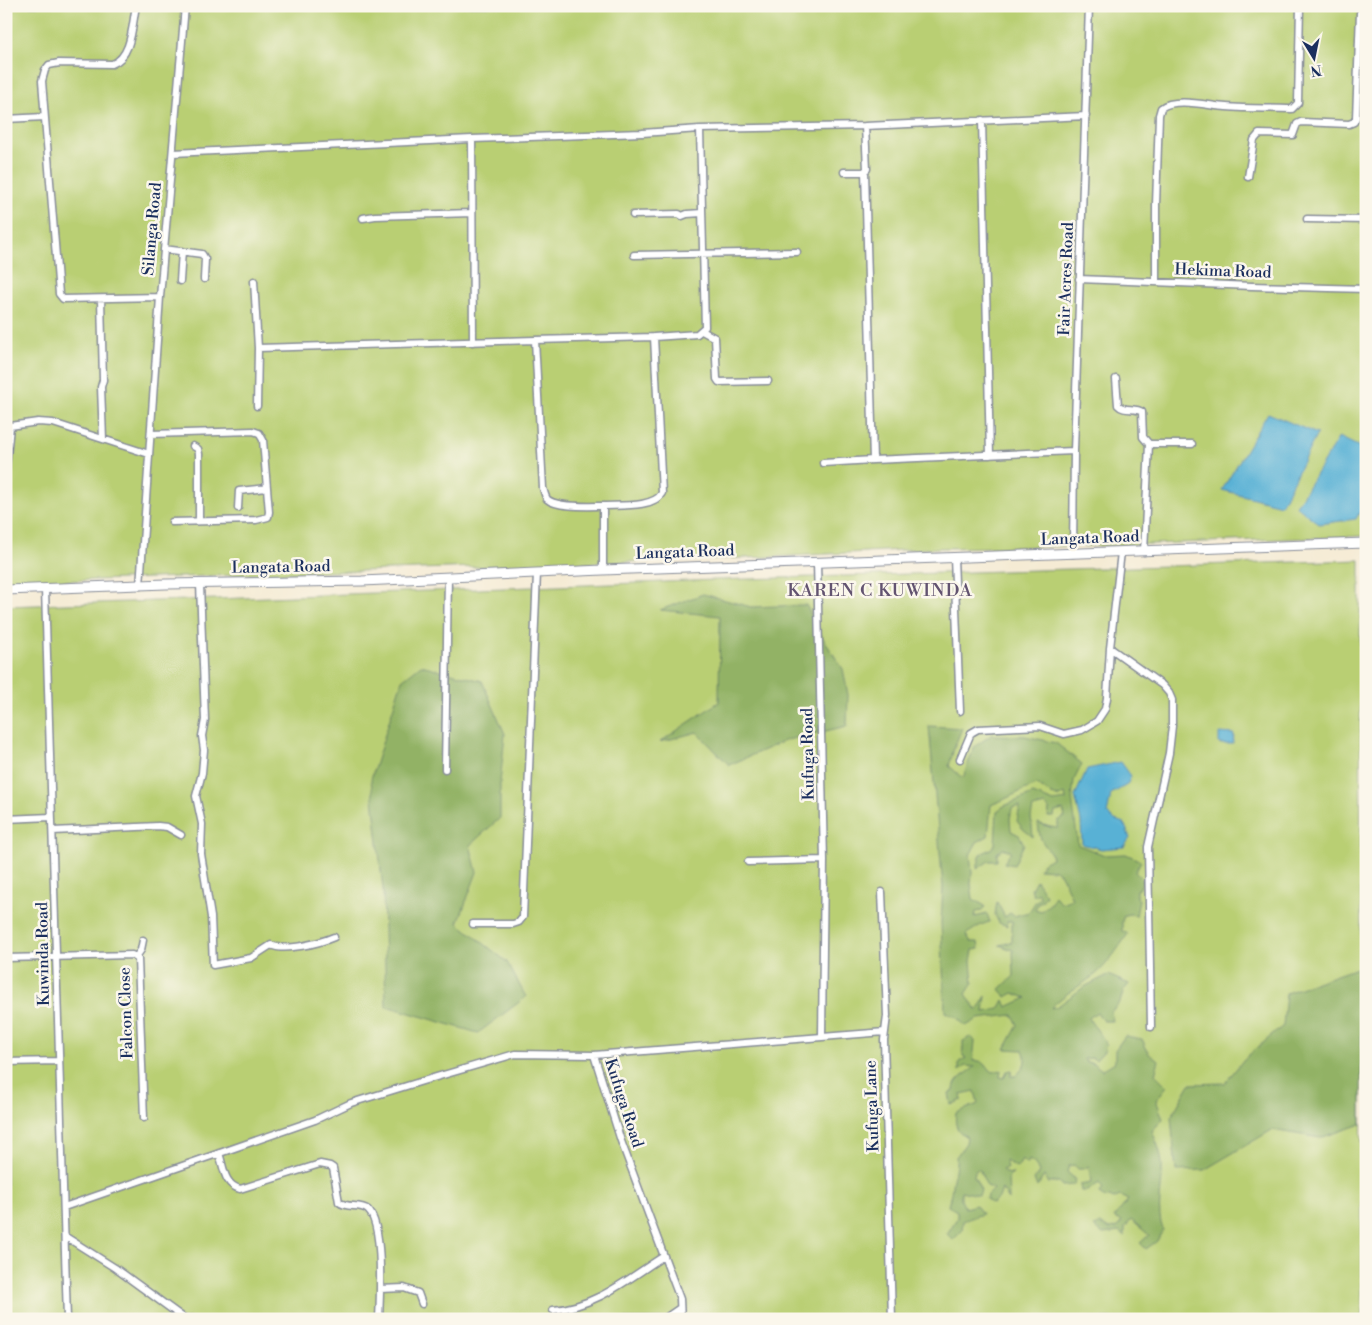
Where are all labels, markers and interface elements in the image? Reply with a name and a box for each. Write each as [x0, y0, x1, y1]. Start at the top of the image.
north arrow [1290, 32, 1340, 82]
text: N [1309, 60, 1323, 80]
street label: Silanga Road [138, 181, 166, 277]
street label: Fair Acres Road [1054, 222, 1078, 336]
street label: Hekima Road [1174, 259, 1272, 283]
street label: Langata Road [1040, 526, 1140, 550]
street label: Langata Road [635, 540, 735, 564]
street label: Langata Road [231, 556, 331, 578]
district label: KAREN C KUWINDA [787, 579, 973, 602]
street label: Kufuga Road [797, 707, 819, 801]
street label: Kuwinda Road [32, 902, 54, 1006]
street label: Falcon Close [114, 967, 138, 1059]
street label: Kufuga Road [600, 1056, 648, 1150]
street label: Kufuga Lane [860, 1060, 884, 1152]

